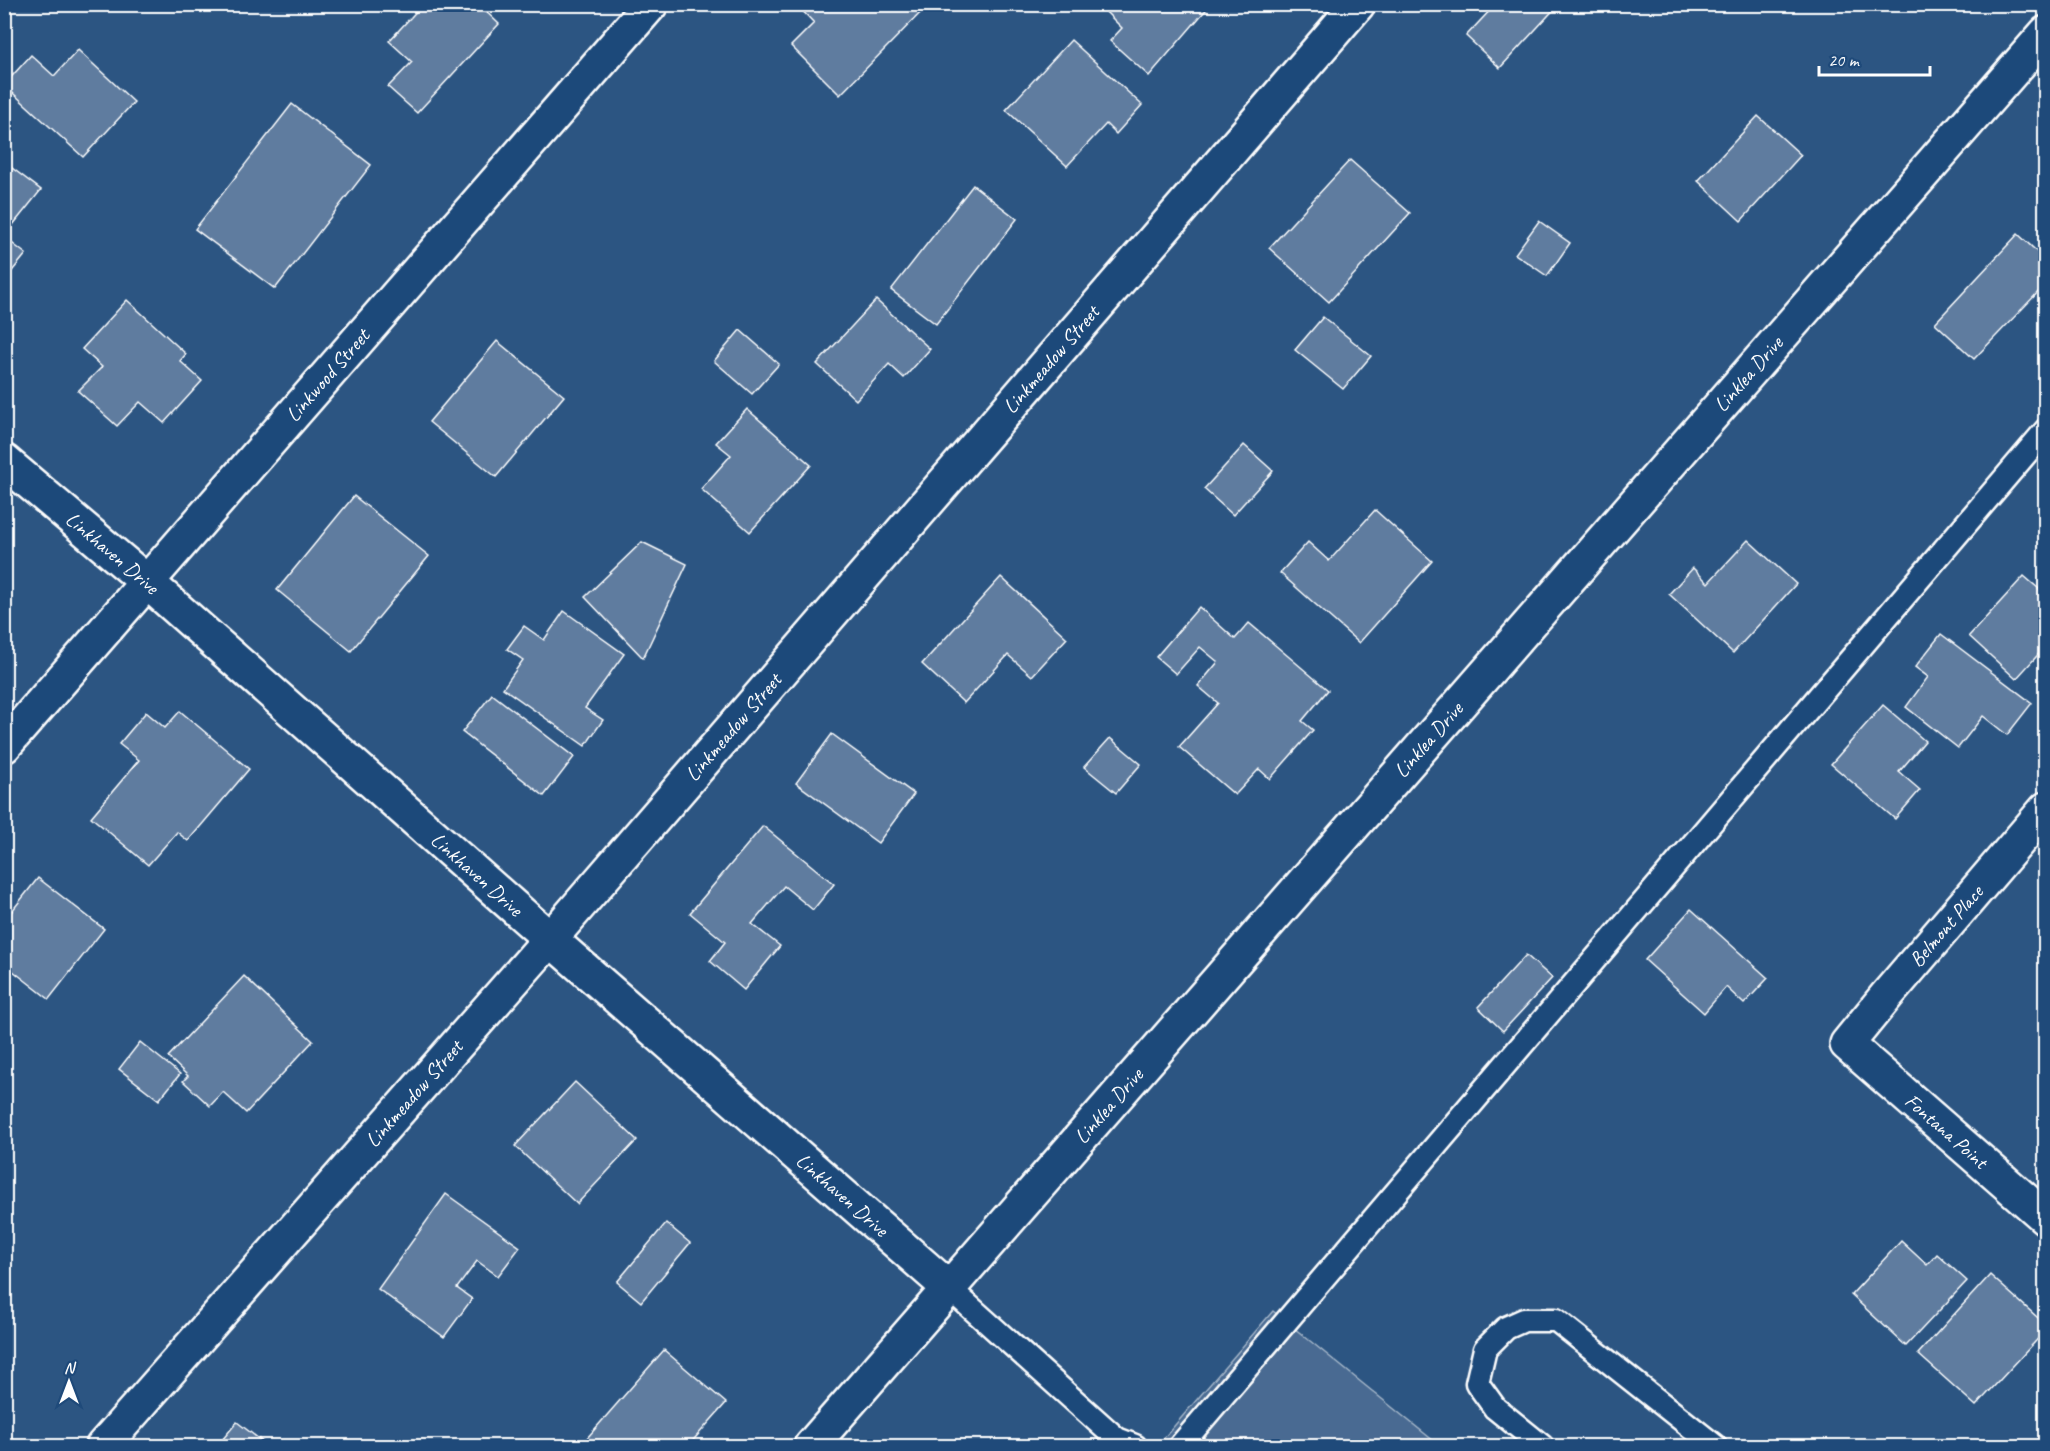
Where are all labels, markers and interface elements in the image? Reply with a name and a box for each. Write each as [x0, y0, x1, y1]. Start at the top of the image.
scale bar [1819, 39, 1930, 77]
text: 20 m [1828, 49, 1861, 71]
street label: Linkmeadow Street [997, 298, 1106, 419]
street label: Linkwood Street [280, 322, 376, 427]
street label: Linklea Drive [1708, 330, 1789, 417]
street label: Linkhaven Drive [60, 506, 165, 600]
street label: Linkmeadow Street [679, 666, 788, 786]
street label: Linklea Drive [1388, 696, 1469, 783]
street label: Linkhaven Drive [426, 827, 529, 923]
street label: Belmont Place [1903, 878, 1990, 972]
street label: Linkmeadow Street [360, 1033, 469, 1152]
street label: Linklea Drive [1068, 1062, 1149, 1149]
street label: Fontana Point [1900, 1088, 1995, 1175]
street label: Linkhaven Drive [791, 1147, 895, 1243]
north arrow [39, 1352, 99, 1412]
text: N [64, 1358, 77, 1378]

